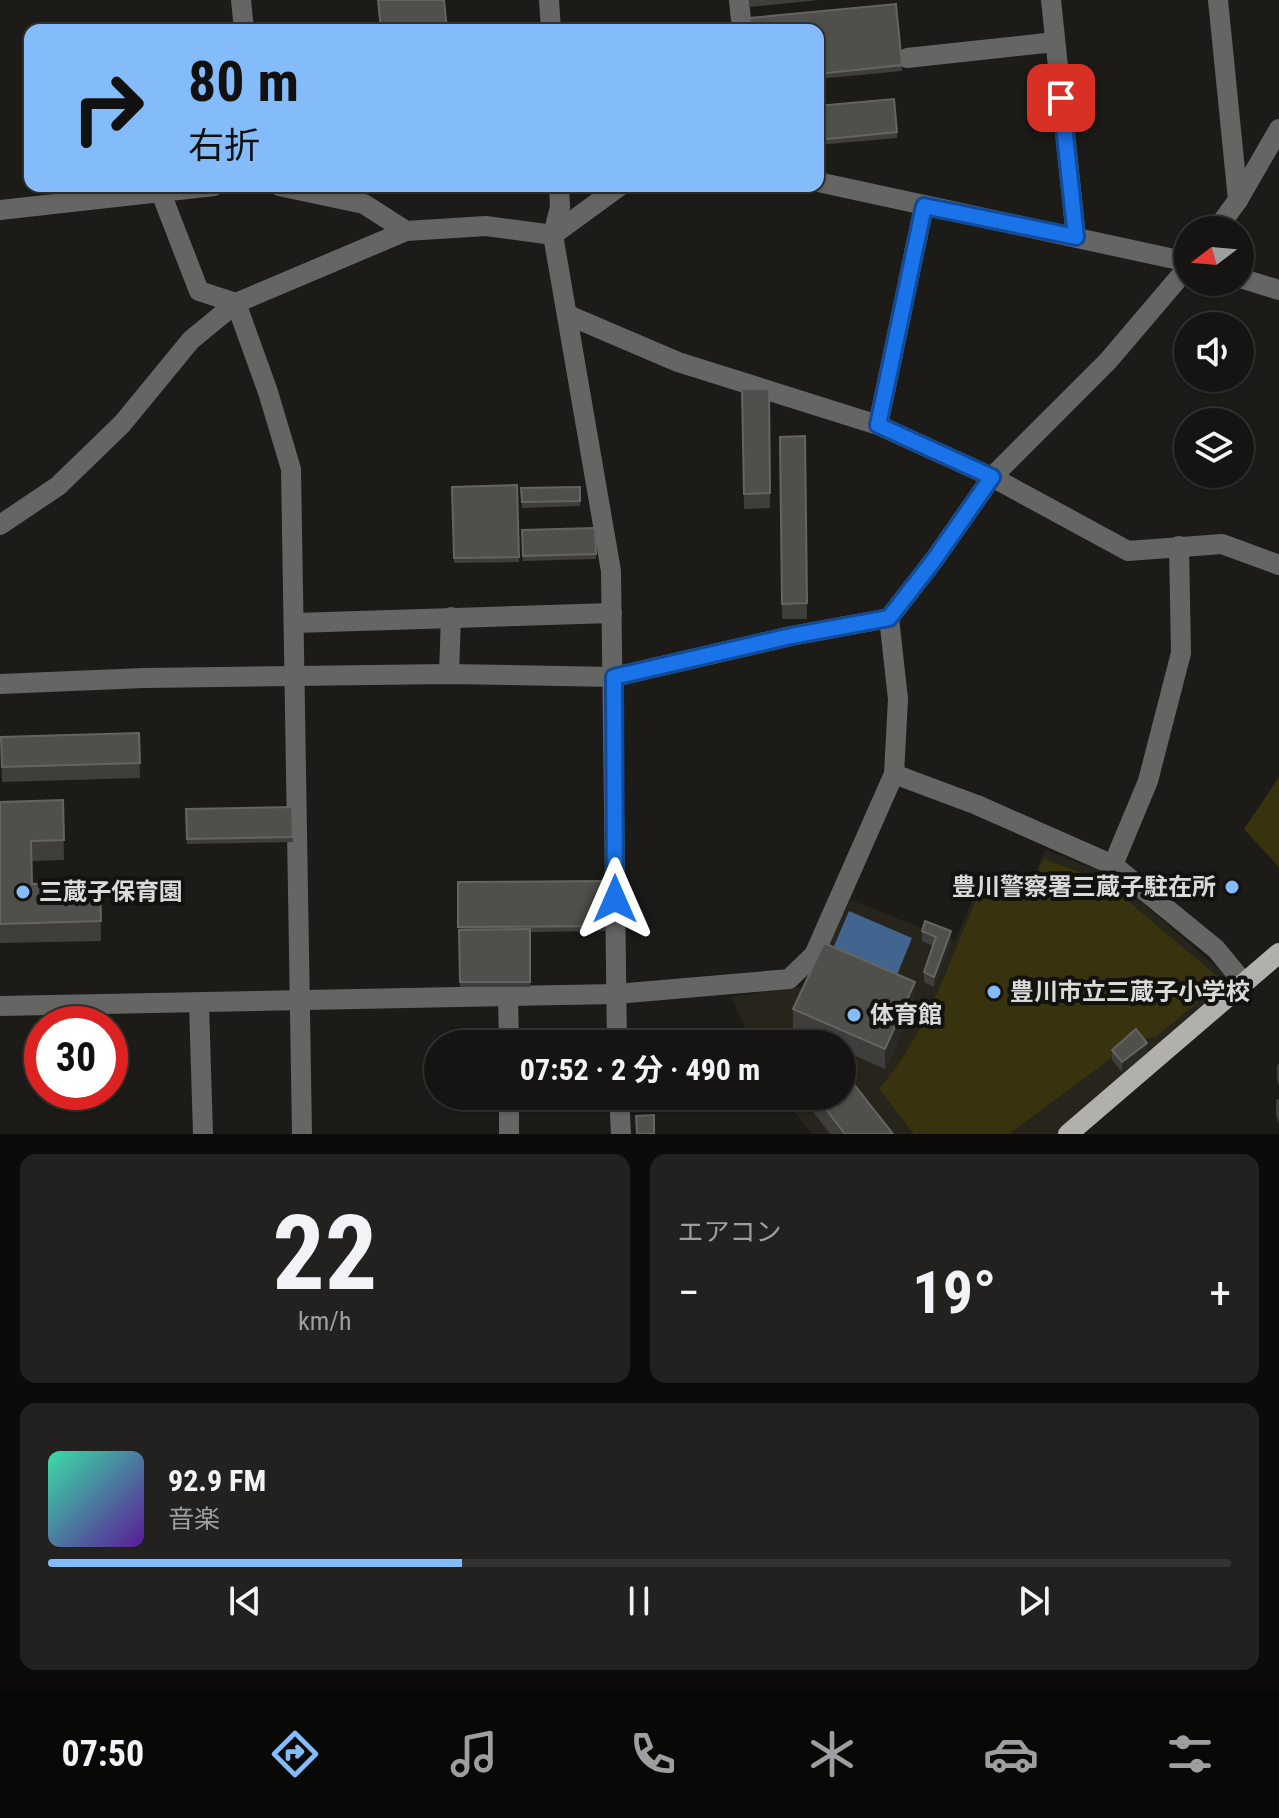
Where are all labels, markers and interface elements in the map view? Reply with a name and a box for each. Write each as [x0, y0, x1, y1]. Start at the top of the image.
text: 80 m [188, 49, 299, 115]
icon: right [56, 56, 160, 160]
pin [1027, 64, 1095, 132]
icon: arrive [1039, 76, 1083, 120]
text: 右折 [188, 125, 260, 167]
north arrow [1174, 216, 1254, 296]
map controls [1174, 216, 1254, 488]
button: sound [1174, 312, 1254, 392]
button: layers [1174, 408, 1254, 488]
position arrow [573, 857, 657, 941]
place label: 豊川警察署三蔵子駐在所 [952, 873, 1216, 901]
place label: 三蔵子保育園 [39, 878, 183, 906]
marker: 豊川警察署三蔵子駐在所 [1223, 878, 1241, 896]
marker: 三蔵子保育園 [14, 883, 32, 901]
place label: 豊川市立三蔵子小学校 [1010, 978, 1250, 1006]
marker: 豊川市立三蔵子小学校 [985, 983, 1003, 1001]
place label: 体育館 [870, 1001, 942, 1029]
speed limit sign: 30 [24, 1006, 128, 1110]
marker: 体育館 [845, 1006, 863, 1024]
text: 07:52 · 2 分 · 490 m [520, 1052, 760, 1087]
text: 22 [272, 1193, 377, 1314]
text: エアコン [678, 1217, 782, 1247]
text: 19° [912, 1257, 996, 1328]
text: − [678, 1267, 700, 1319]
text: + [1209, 1267, 1231, 1319]
text: km/h [298, 1306, 352, 1336]
text: 92.9 FM [168, 1463, 266, 1498]
text: 音楽 [168, 1504, 220, 1534]
icon: previous [223, 1579, 267, 1623]
icon: pause [617, 1579, 661, 1623]
icon: next [1012, 1579, 1056, 1623]
icon: directions [267, 1726, 323, 1782]
icon: music [446, 1726, 502, 1782]
icon: phone [625, 1726, 681, 1782]
icon: climate [804, 1726, 860, 1782]
icon: car [983, 1726, 1039, 1782]
icon: filters [1162, 1726, 1218, 1782]
text: 07:50 [61, 1733, 144, 1775]

